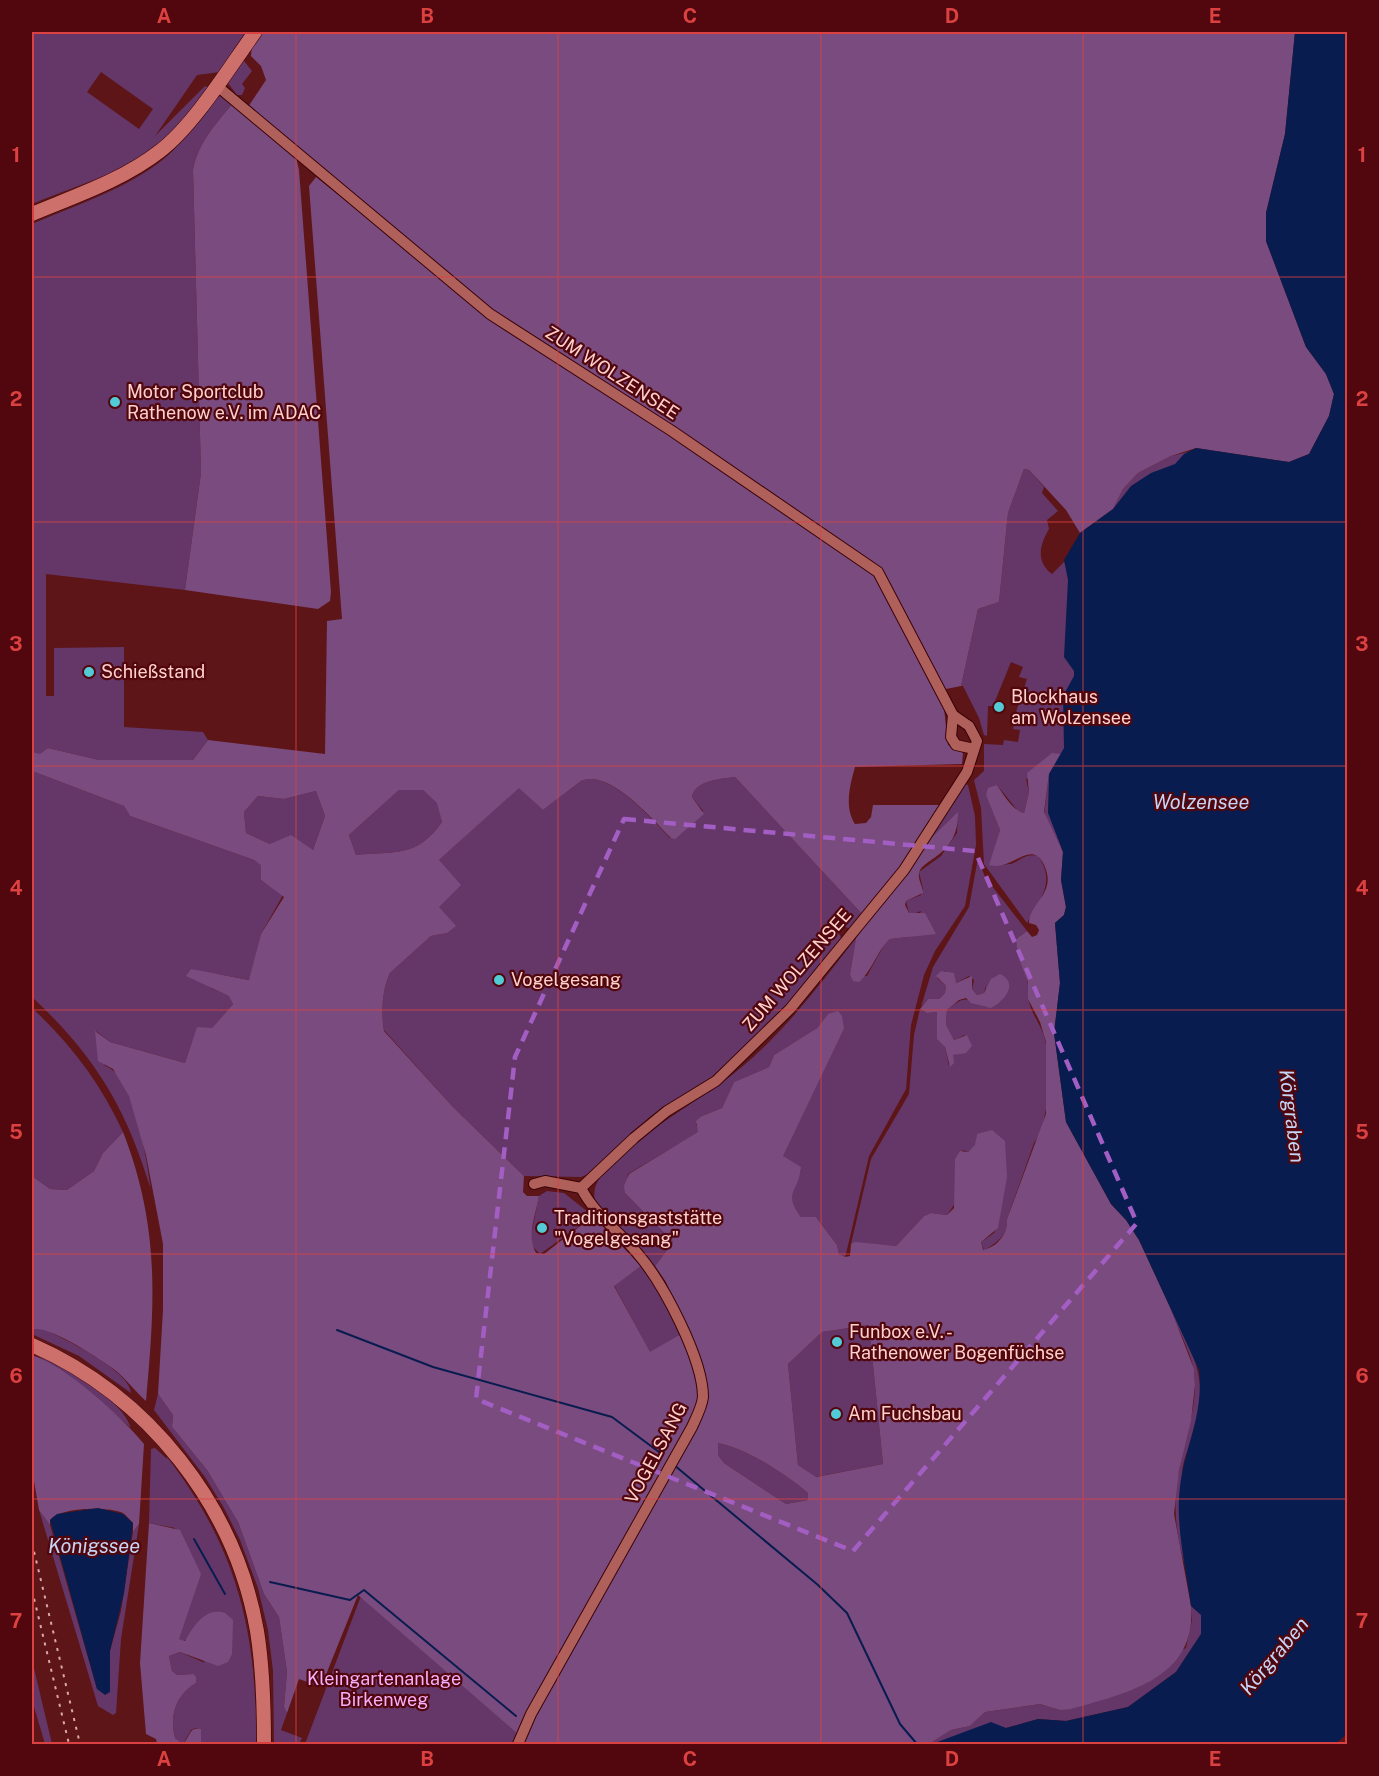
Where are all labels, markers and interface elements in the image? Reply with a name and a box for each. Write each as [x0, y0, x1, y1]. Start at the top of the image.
text: A [157, 4, 171, 28]
text: B [420, 4, 434, 28]
text: C [683, 4, 697, 28]
text: D [945, 4, 959, 28]
text: E [1209, 4, 1221, 28]
text: 1 [12, 143, 20, 167]
text: 1 [1358, 143, 1366, 167]
street label: ZUM WOLZENSEE [541, 322, 683, 424]
place label: Motor Sportclub Rathenow e.V. im ADAC [127, 381, 322, 423]
text: 2 [10, 387, 22, 411]
text: 2 [1356, 387, 1368, 411]
marker: Motor Sportclub Rathenow e.V. im ADAC [108, 395, 122, 409]
text: 3 [9, 632, 23, 656]
text: 3 [1355, 632, 1369, 656]
place label: Schießstand [101, 661, 205, 682]
marker: Schießstand [82, 665, 96, 679]
place label: Blockhaus am Wolzensee [1011, 686, 1131, 728]
marker: Blockhaus am Wolzensee [992, 700, 1006, 714]
water label: Wolzensee [1153, 790, 1249, 814]
text: 4 [9, 876, 23, 900]
text: 4 [1355, 876, 1369, 900]
street label: ZUM WOLZENSEE [738, 904, 855, 1035]
place label: Vogelgesang [511, 969, 621, 990]
marker: Vogelgesang [492, 973, 506, 987]
water label: Körgraben [1274, 1068, 1310, 1164]
text: 5 [9, 1120, 23, 1144]
text: 5 [1355, 1120, 1369, 1144]
place label: Traditionsgaststätte "Vogelgesang" [554, 1207, 722, 1249]
marker: Traditionsgaststätte "Vogelgesang" [535, 1221, 549, 1235]
place label: Funbox e.V. - Rathenower Bogenfüchse [849, 1321, 1064, 1363]
marker: Funbox e.V. - Rathenower Bogenfüchse [830, 1335, 844, 1349]
text: 6 [9, 1364, 23, 1388]
text: 6 [1355, 1364, 1369, 1388]
street label: VOGELSANG [620, 1399, 691, 1507]
place label: Am Fuchsbau [848, 1403, 962, 1424]
marker: Am Fuchsbau [829, 1407, 843, 1421]
water label: Königssee [48, 1534, 140, 1558]
text: 7 [10, 1609, 22, 1633]
text: 7 [1356, 1609, 1368, 1633]
water label: Körgraben [1235, 1612, 1313, 1700]
park label: Kleingartenanlage Birkenweg [307, 1668, 461, 1710]
text: A [157, 1747, 171, 1771]
text: B [420, 1747, 434, 1771]
text: C [683, 1747, 697, 1771]
text: D [945, 1747, 959, 1771]
text: E [1209, 1747, 1221, 1771]

